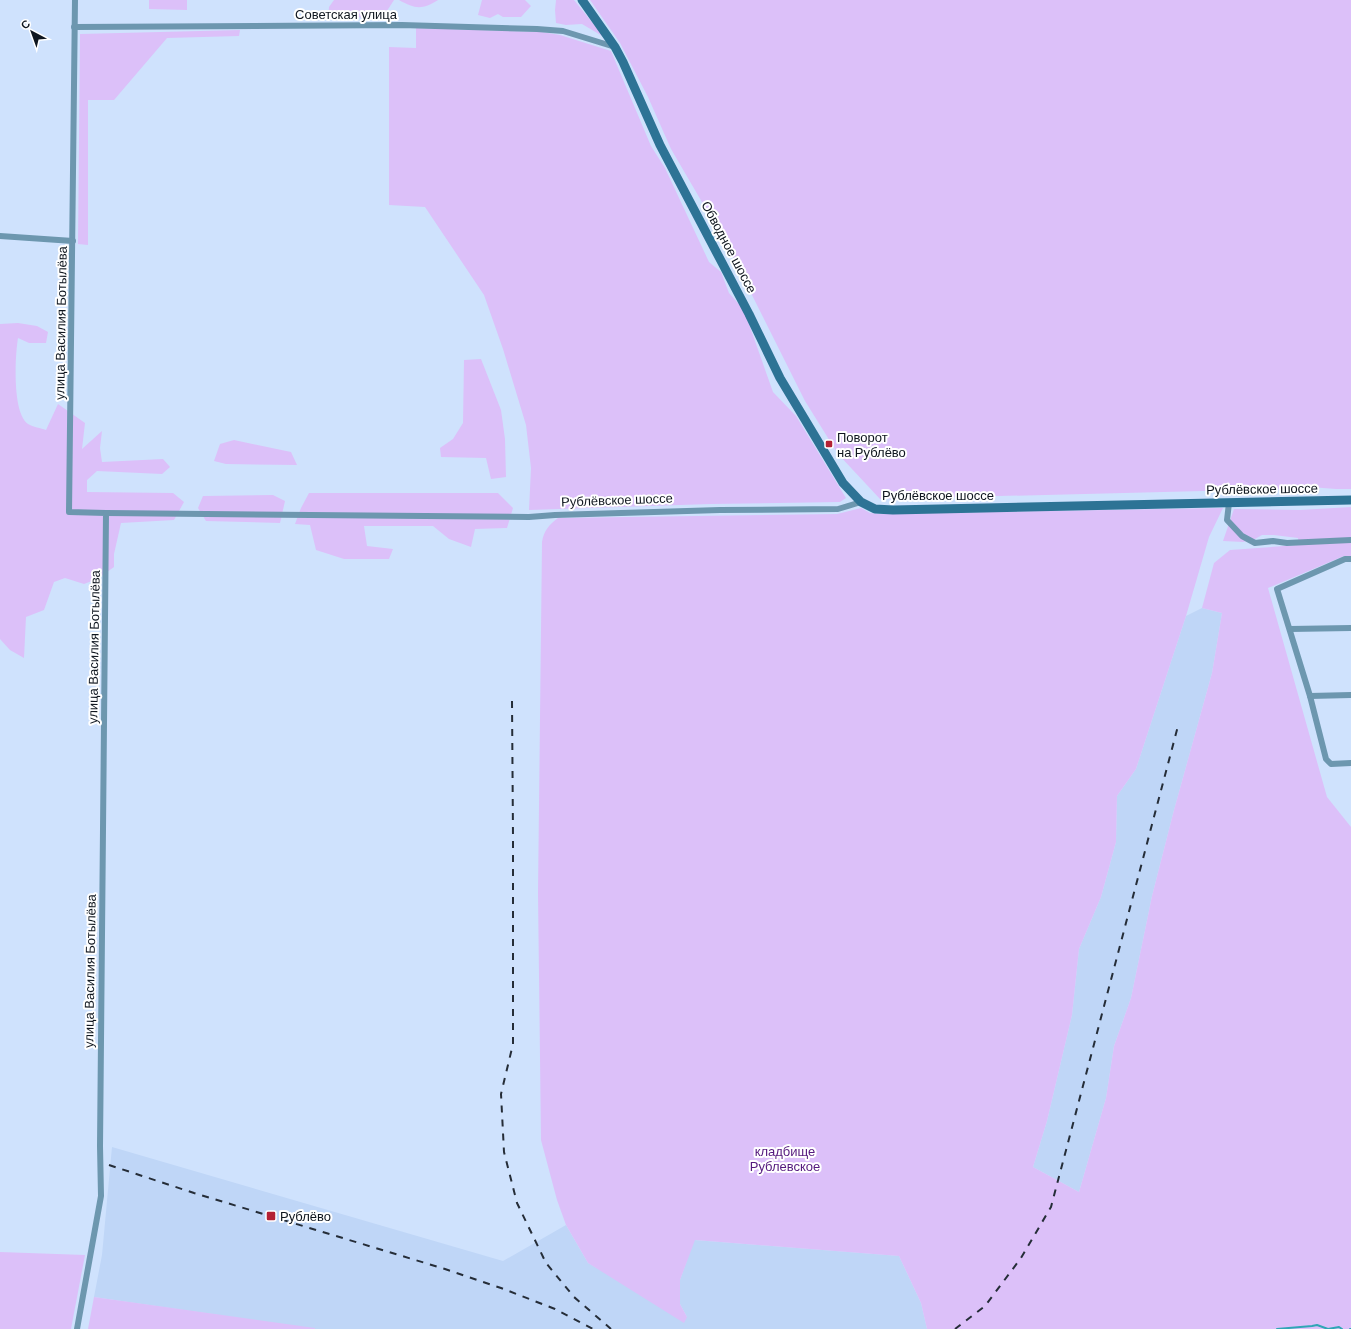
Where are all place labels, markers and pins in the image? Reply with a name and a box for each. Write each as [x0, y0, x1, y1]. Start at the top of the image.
place label: Поворот на Рублёво [837, 429, 906, 461]
marker: Поворот на Рублёво [824, 439, 834, 449]
place label: Рублёво [280, 1208, 331, 1225]
marker: Рублёво [265, 1210, 277, 1222]

